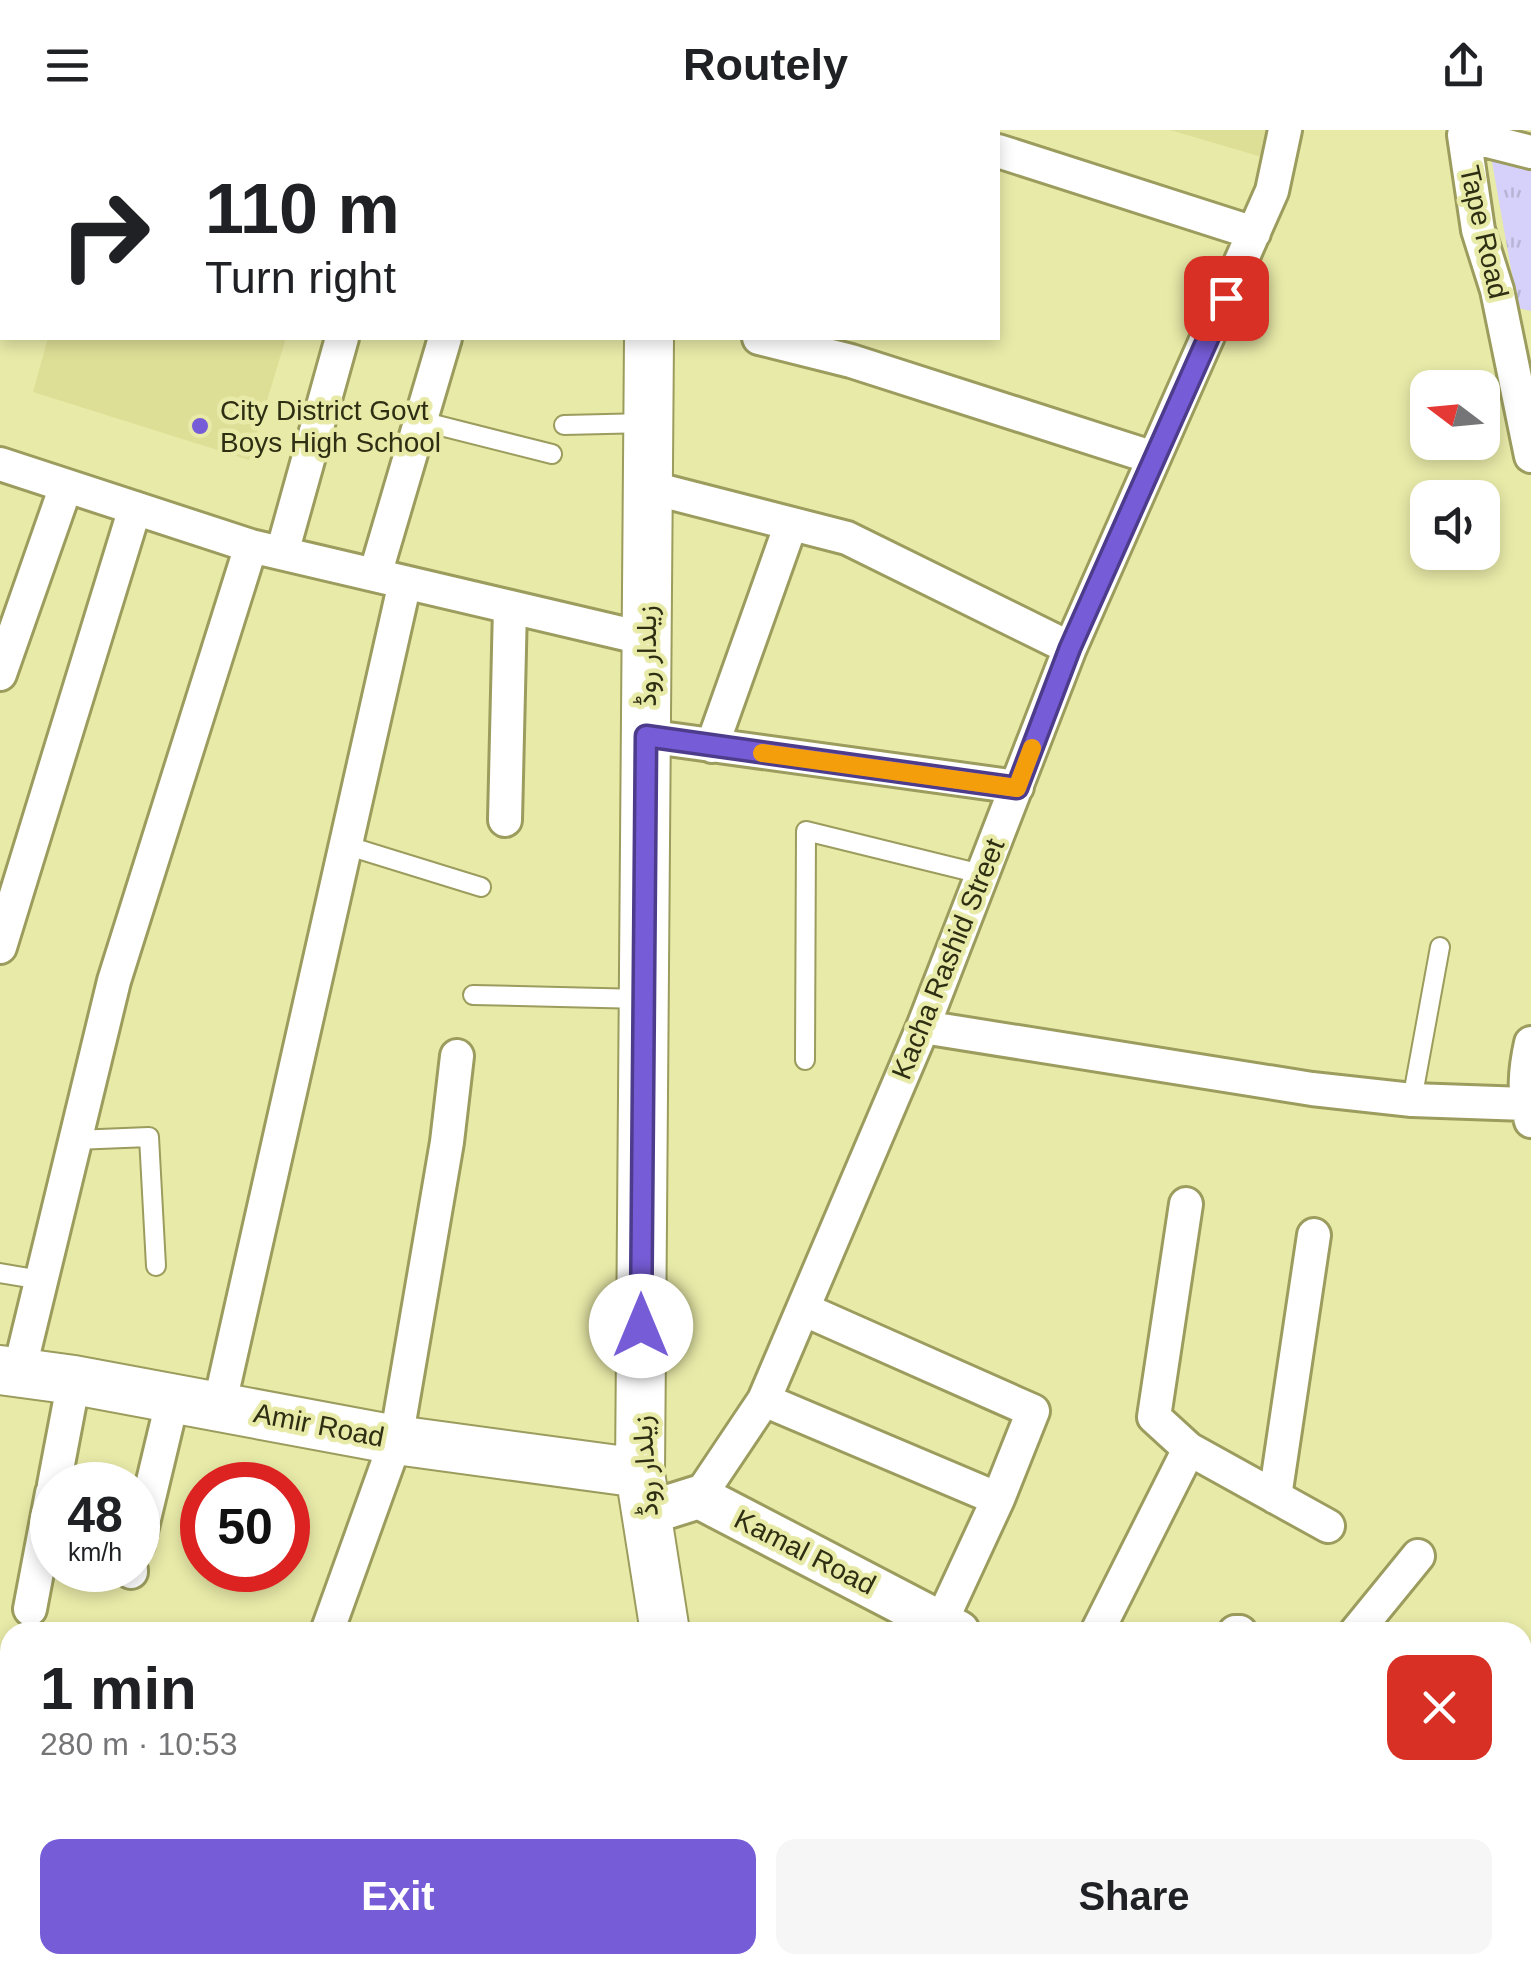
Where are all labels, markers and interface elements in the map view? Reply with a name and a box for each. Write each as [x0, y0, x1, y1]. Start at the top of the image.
icon: menu [40, 38, 95, 93]
icon: share [1436, 38, 1491, 93]
text: Routely [683, 39, 848, 90]
street label: Tape Road [1454, 163, 1514, 301]
icon: right [40, 170, 170, 300]
text: 110 m [205, 170, 400, 248]
text: Turn right [205, 252, 396, 303]
pin [1184, 256, 1269, 341]
icon: arrive [1199, 271, 1254, 326]
north arrow [1410, 370, 1500, 460]
map controls [1410, 370, 1500, 570]
place label: City District Govt Boys High School [220, 395, 441, 458]
marker: City District Govt Boys High School [189, 415, 211, 437]
button: sound [1410, 480, 1500, 570]
street label: زیلدار روڈ [631, 606, 664, 706]
street label: Kacha Rashid Street [886, 834, 1011, 1084]
position arrow [589, 1274, 693, 1378]
street label: Amir Road [251, 1397, 387, 1453]
street label: زیلدار روڈ [626, 1414, 666, 1517]
speed limit sign: 50 [180, 1462, 310, 1592]
text: 48 [67, 1487, 123, 1543]
street label: Kamal Road [729, 1503, 881, 1601]
text: km/h [68, 1538, 122, 1566]
text: 1 min [40, 1655, 197, 1722]
button: close [1387, 1655, 1492, 1760]
text: 280 m · 10:53 [40, 1726, 237, 1762]
button: Exit [40, 1839, 756, 1954]
button: Share [776, 1839, 1492, 1954]

